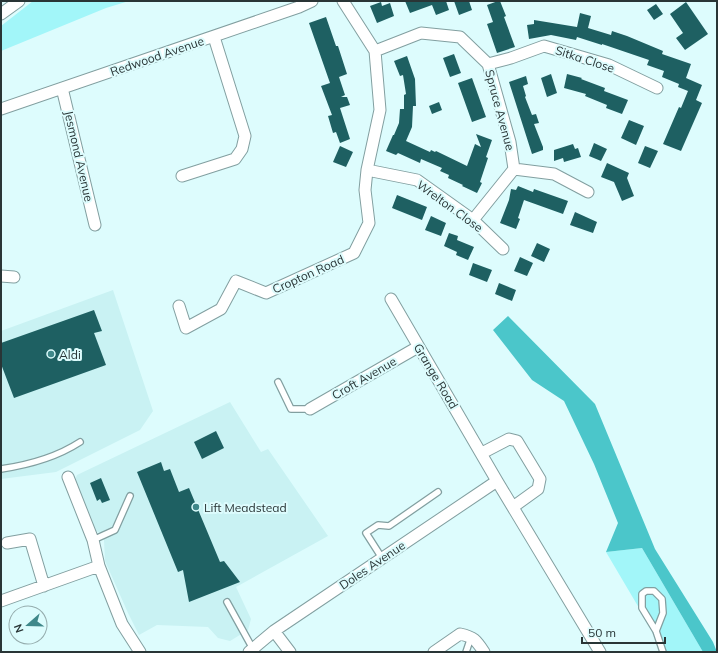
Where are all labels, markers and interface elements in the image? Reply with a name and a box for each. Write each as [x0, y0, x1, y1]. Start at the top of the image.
street label: Redwood Avenue [108, 33, 206, 79]
street label: Sitka Close [553, 42, 617, 76]
street label: Spruce Avenue [482, 68, 518, 152]
street label: Jesmond Avenue [61, 109, 97, 203]
street label: Wrelton Close [414, 177, 486, 235]
street label: Cropton Road [270, 251, 346, 297]
street label: Grange Road [411, 341, 461, 411]
place label: Aldi [59, 347, 81, 362]
marker: Aldi [46, 349, 56, 359]
street label: Croft Avenue [329, 353, 399, 403]
place label: Lift Meadstead [204, 500, 287, 515]
marker: Lift Meadstead [191, 502, 201, 512]
street label: Doles Avenue [336, 538, 408, 592]
north arrow [8, 605, 48, 645]
scale bar [582, 619, 665, 645]
text: N [11, 622, 27, 635]
text: 50 m [588, 625, 616, 640]

